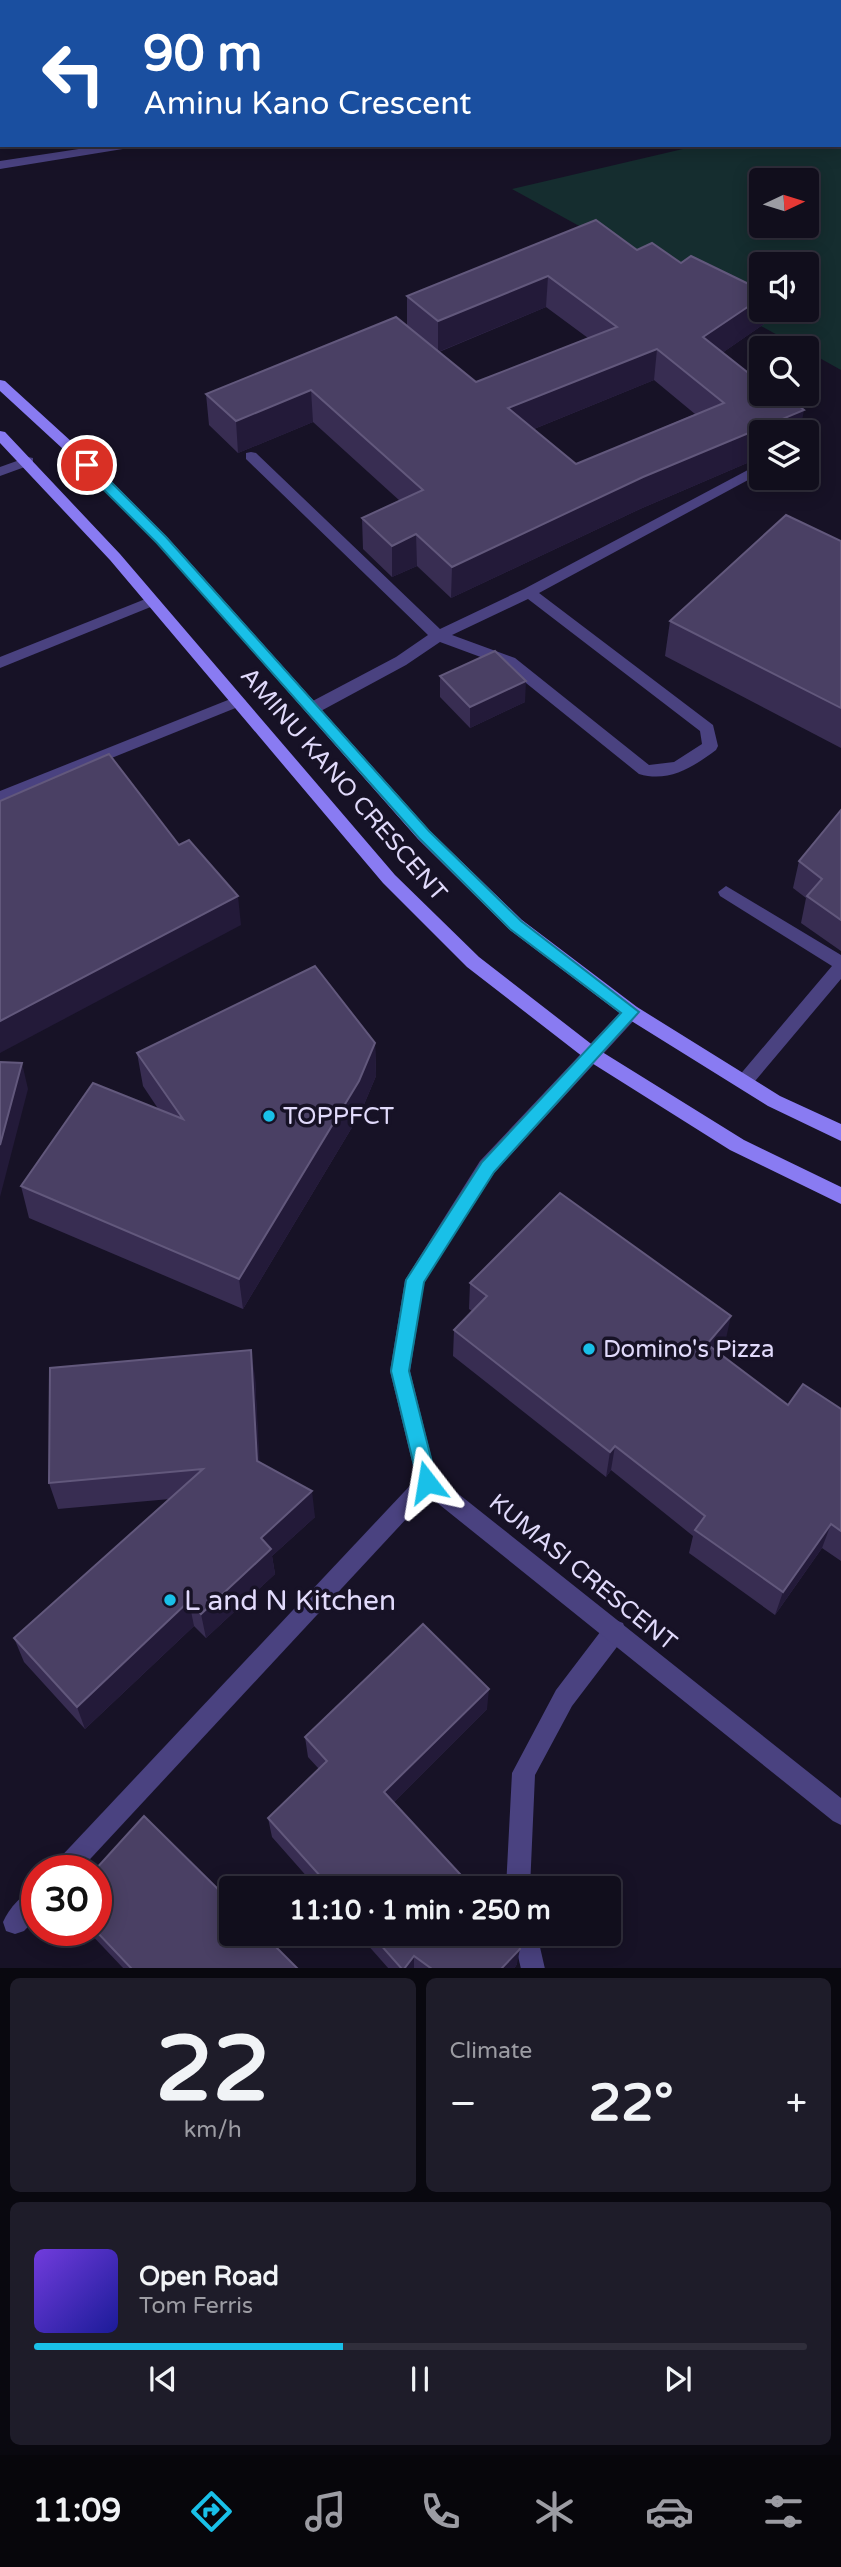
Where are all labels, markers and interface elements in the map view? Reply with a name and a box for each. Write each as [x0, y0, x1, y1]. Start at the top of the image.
text: 90 m [143, 25, 262, 84]
icon: left [28, 28, 119, 119]
text: Aminu Kano Crescent [143, 85, 472, 123]
north arrow [749, 168, 819, 238]
map controls [749, 168, 819, 490]
button: sound [749, 252, 819, 322]
button: search [749, 336, 819, 406]
button: layers [749, 420, 819, 490]
pin [57, 435, 117, 495]
icon: arrive [68, 446, 106, 484]
street label: AMINU KANO CRESCENT [234, 662, 453, 907]
place label: TOPPFCT [283, 1102, 395, 1131]
marker: TOPPFCT [261, 1108, 277, 1124]
place label: Domino's Pizza [603, 1335, 774, 1364]
marker: Domino's Pizza [581, 1341, 597, 1357]
position arrow [390, 1445, 464, 1519]
street label: KUMASI CRESCENT [483, 1488, 683, 1657]
place label: L and N Kitchen [184, 1584, 396, 1618]
marker: L and N Kitchen [162, 1592, 178, 1608]
speed limit sign: 30 [21, 1855, 112, 1946]
text: 11:10 · 1 min · 250 m [289, 1895, 551, 1926]
text: 22 [156, 2015, 270, 2125]
text: Climate [450, 2037, 532, 2065]
text: 22° [589, 2072, 674, 2135]
text: − [450, 2081, 477, 2127]
text: + [786, 2081, 807, 2127]
text: km/h [184, 2116, 242, 2144]
text: Open Road [139, 2261, 279, 2292]
text: Tom Ferris [139, 2292, 253, 2320]
icon: previous [144, 2360, 182, 2398]
icon: pause [401, 2360, 439, 2398]
icon: next [659, 2360, 697, 2398]
icon: directions [187, 2487, 236, 2536]
icon: music [301, 2487, 350, 2536]
icon: phone [416, 2487, 465, 2536]
icon: climate [530, 2487, 579, 2536]
icon: car [645, 2487, 694, 2536]
icon: filters [759, 2487, 808, 2536]
text: 11:09 [33, 2492, 121, 2530]

